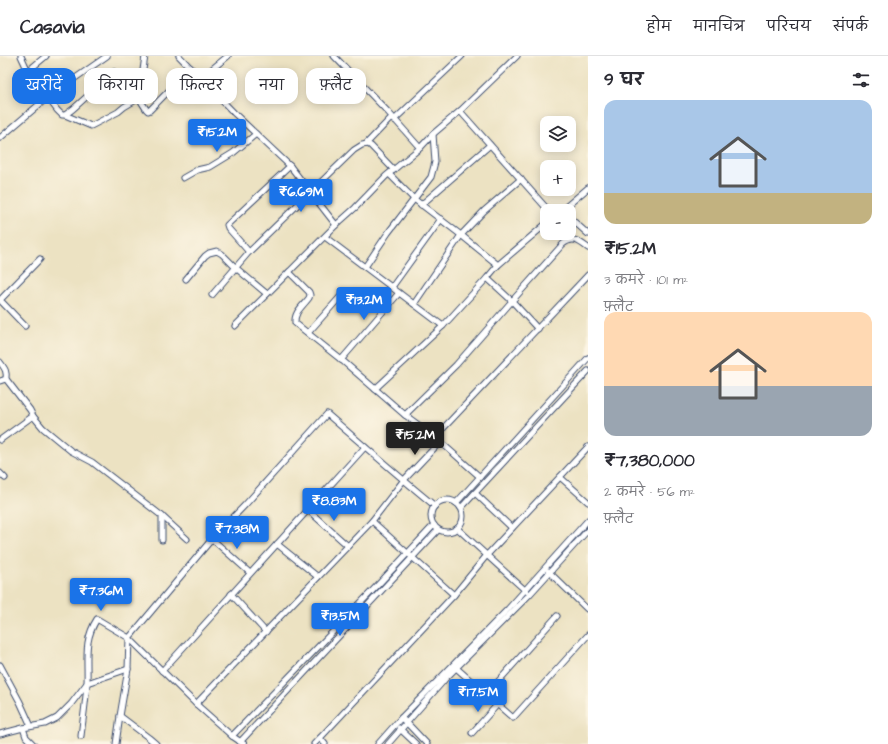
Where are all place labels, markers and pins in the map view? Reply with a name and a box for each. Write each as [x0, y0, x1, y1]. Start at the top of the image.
pin: ₹15.2M [184, 119, 250, 153]
pin: ₹6.69M [268, 179, 334, 213]
pin: ₹13.2M [331, 287, 397, 321]
pin: ₹15.2M [382, 422, 448, 456]
pin: ₹8.83M [301, 488, 367, 522]
pin: ₹7.38M [204, 516, 270, 550]
pin: ₹7.36M [68, 578, 134, 612]
pin: ₹13.5M [307, 603, 373, 637]
pin: ₹17.5M [445, 679, 511, 713]

